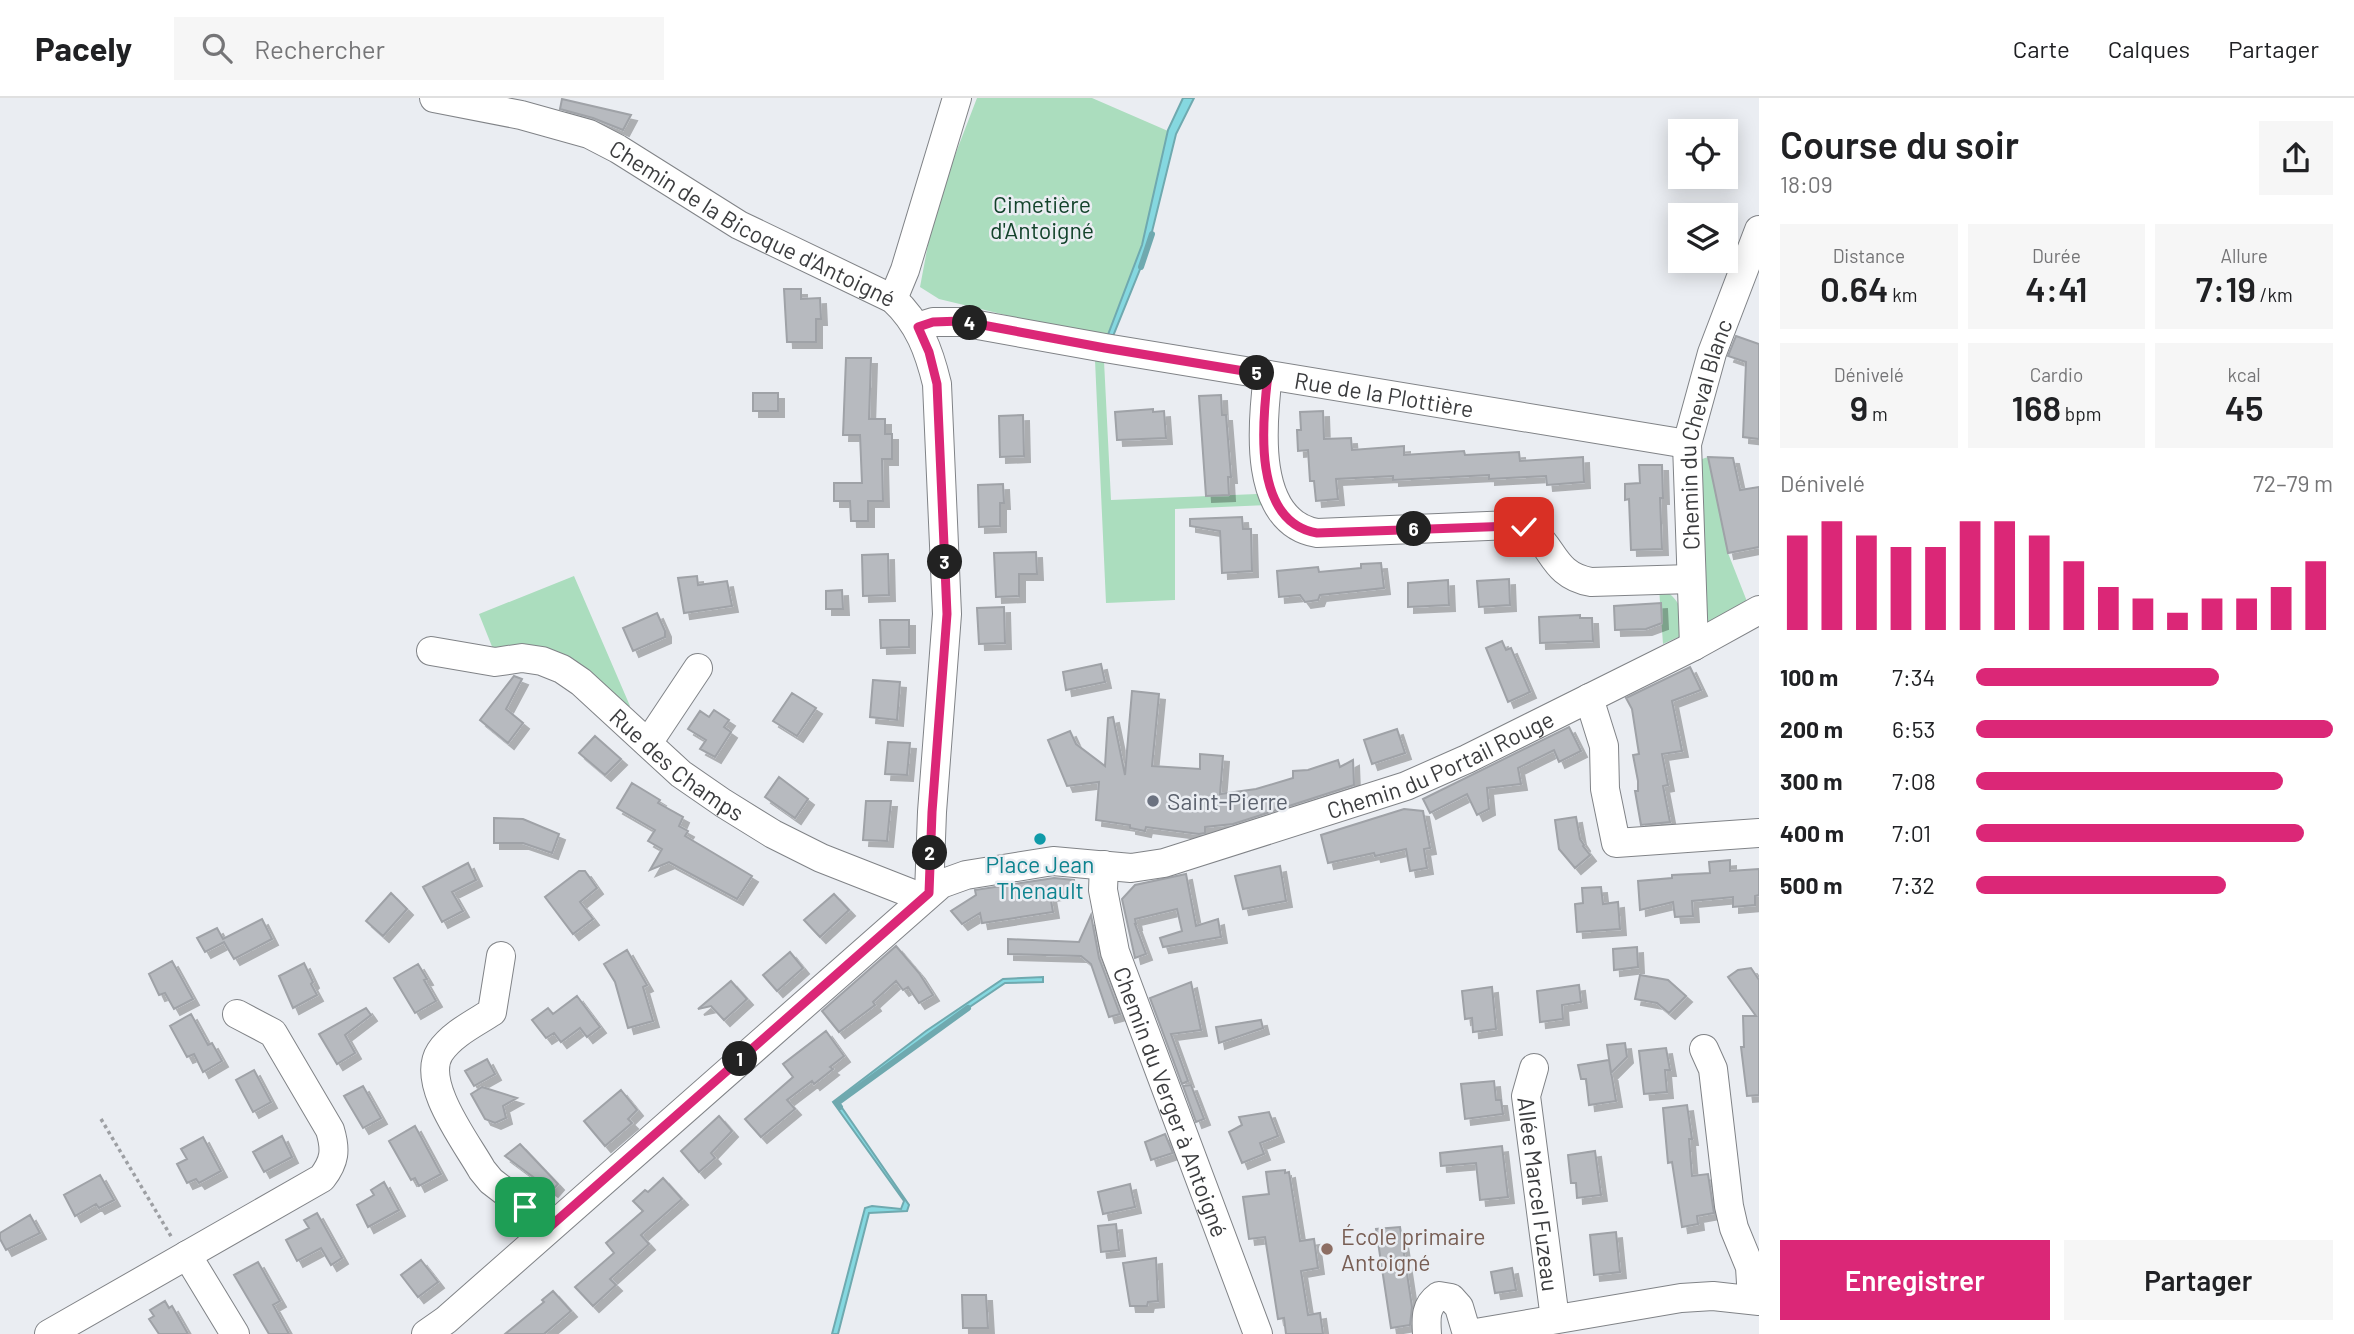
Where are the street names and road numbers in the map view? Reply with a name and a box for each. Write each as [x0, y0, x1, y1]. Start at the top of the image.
street label: Chemin de la Bicoque d'Antoigné [605, 133, 900, 312]
street label: Chemin du Cheval Blanc [1673, 315, 1738, 551]
street label: Rue de la Plottière [1292, 365, 1476, 423]
street label: Rue des Champs [604, 702, 749, 827]
street label: Chemin du Portail Rouge [1323, 704, 1558, 824]
street label: Chemin du Verger à Antoigné [1108, 963, 1234, 1241]
street label: Allée Marcel Fuzeau [1512, 1095, 1565, 1293]

